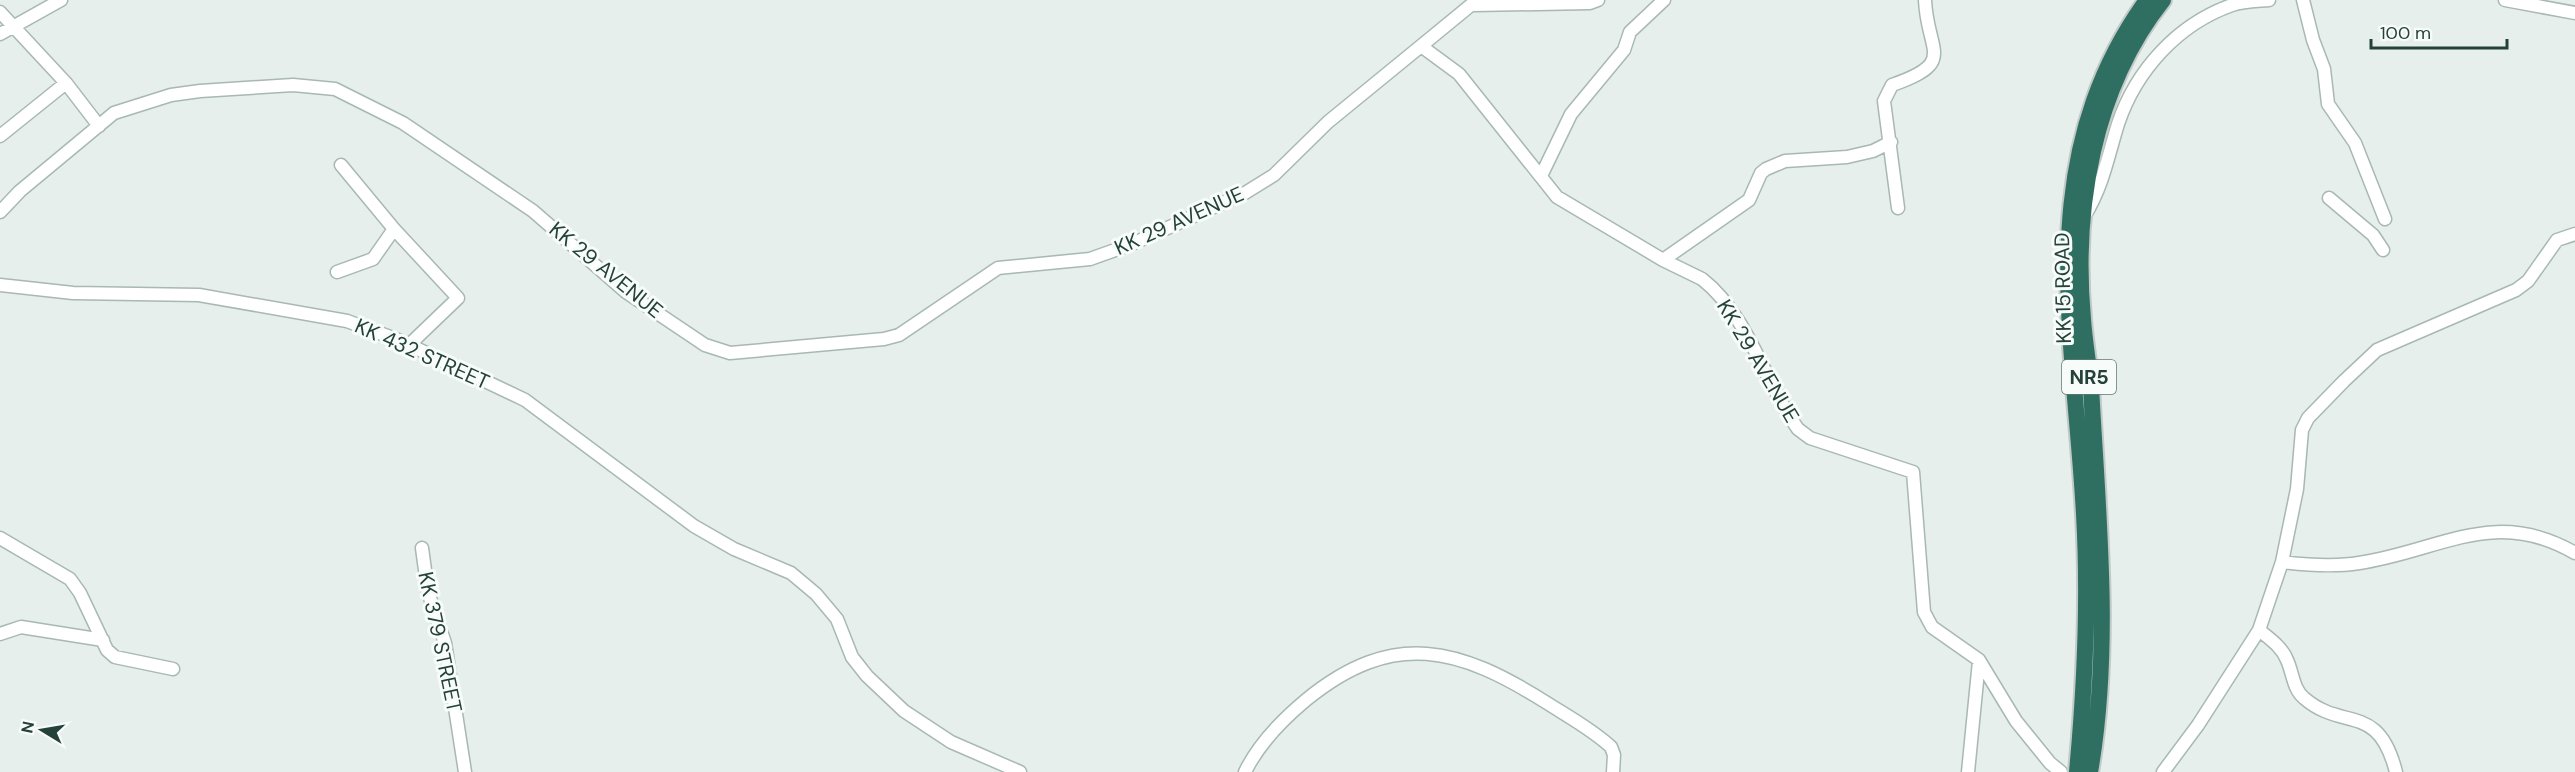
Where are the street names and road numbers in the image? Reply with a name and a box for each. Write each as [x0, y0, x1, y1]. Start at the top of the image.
street label: KK 29 AVENUE [1110, 180, 1248, 262]
street label: KK 29 AVENUE [543, 215, 669, 325]
street label: KK 15 ROAD [2048, 232, 2078, 344]
street label: KK 29 AVENUE [1710, 294, 1806, 428]
street label: KK 432 STREET [350, 312, 494, 396]
road number: NR5 [2062, 360, 2116, 394]
street label: KK 379 STREET [411, 569, 469, 715]

